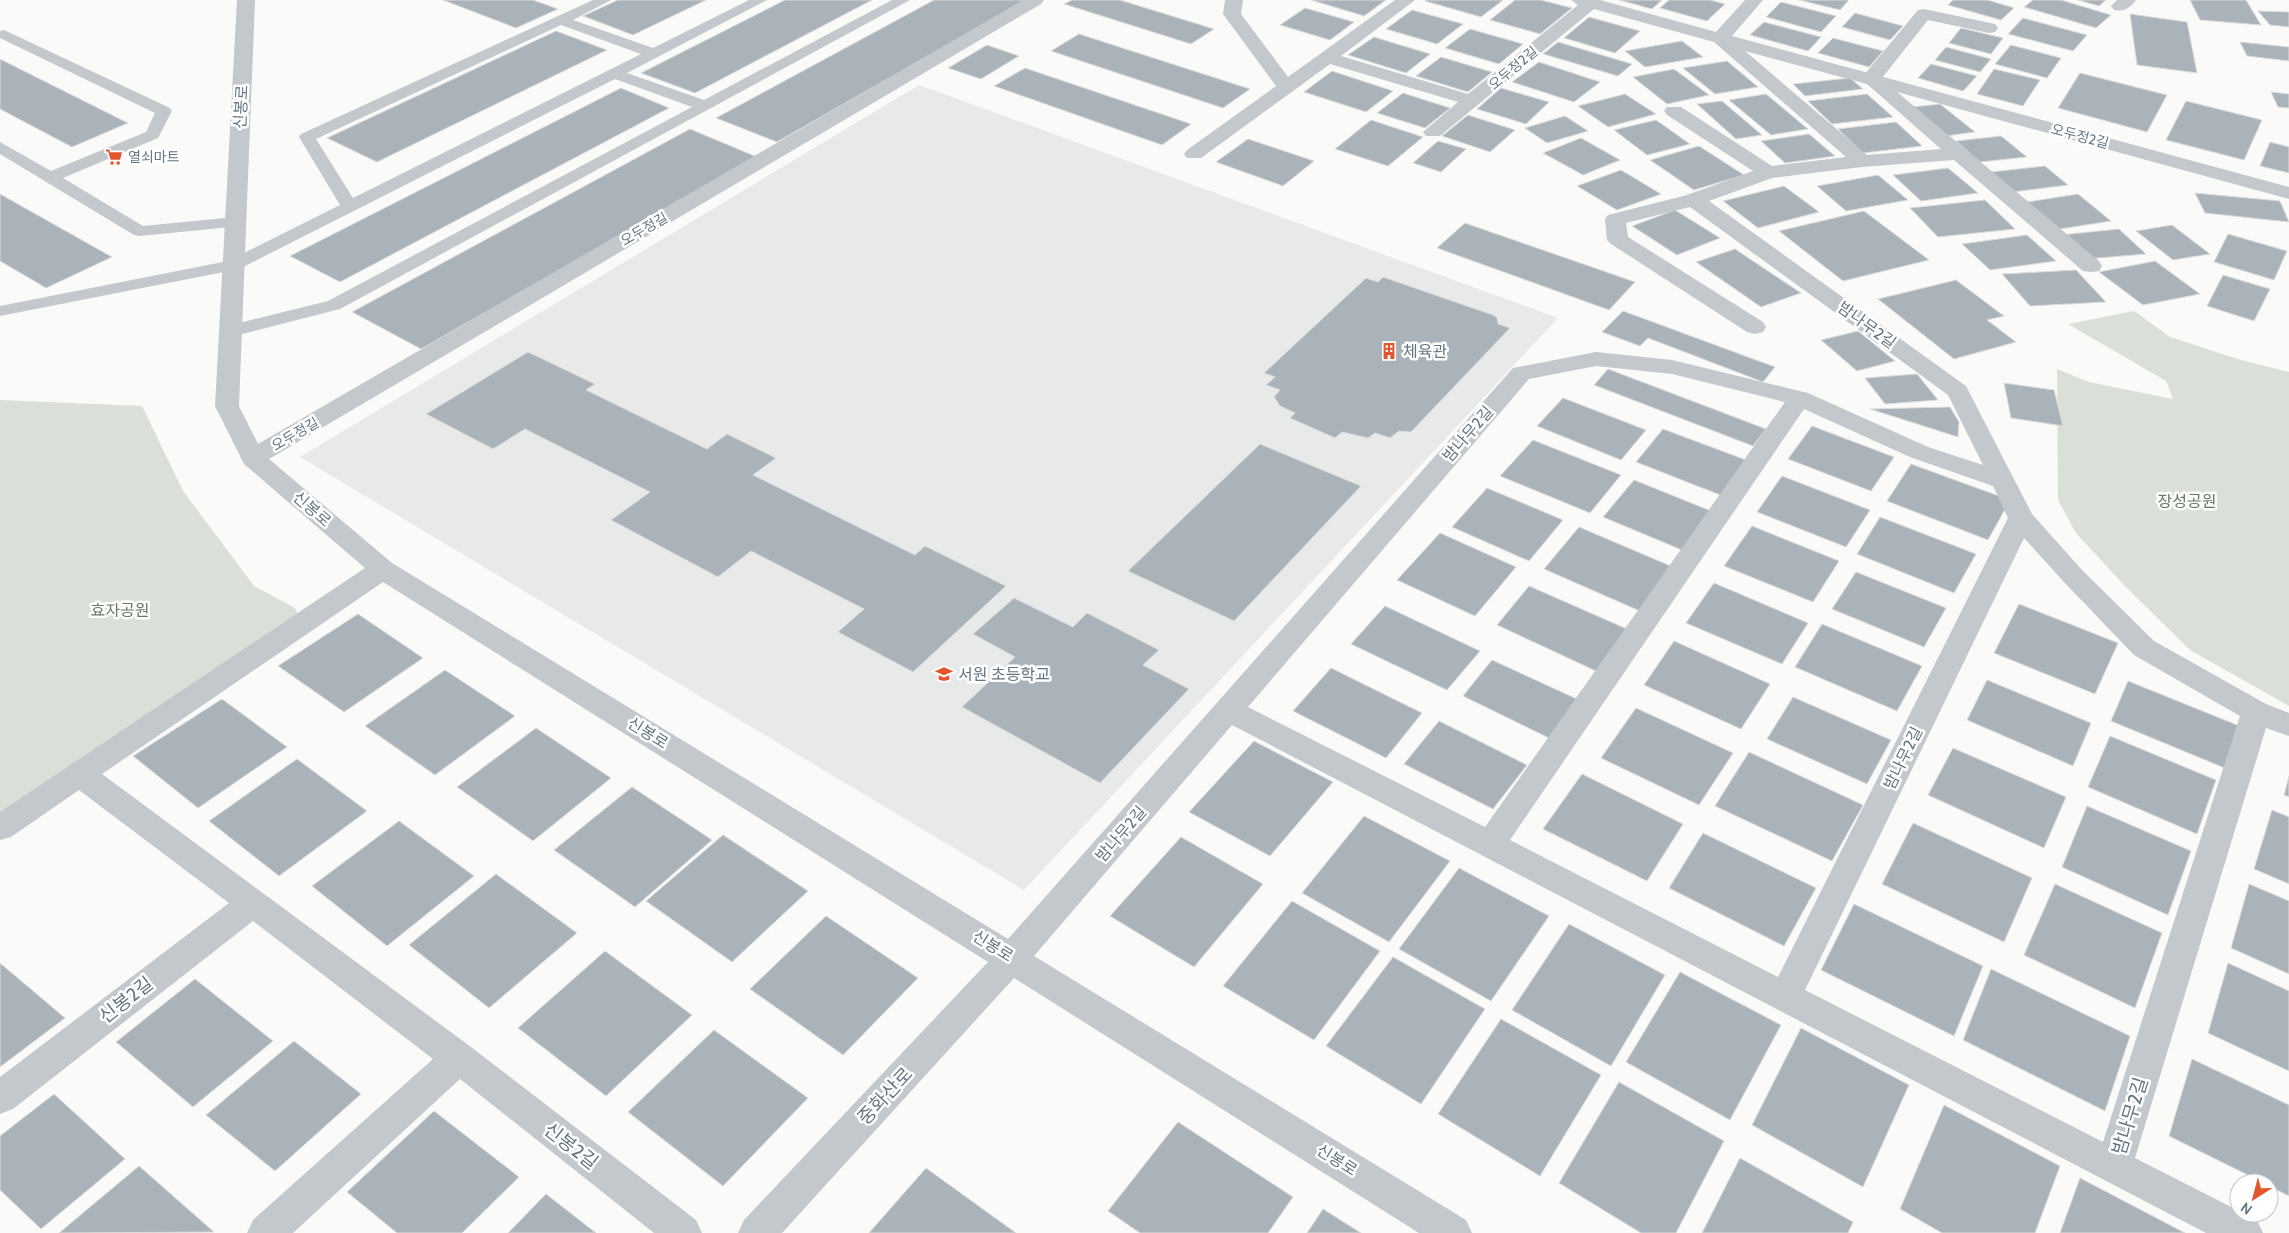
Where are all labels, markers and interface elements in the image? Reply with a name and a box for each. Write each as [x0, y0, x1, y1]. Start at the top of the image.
street label: 오두정2길 [1485, 42, 1541, 94]
street label: 신봉로 [230, 84, 252, 130]
street label: 오두정2길 [2049, 120, 2111, 152]
supermarket icon: 열쇠마트 [104, 147, 124, 167]
place label: 열쇠마트 [128, 148, 180, 166]
street label: 오두정길 [617, 208, 671, 250]
street label: 밤나무2길 [1834, 298, 1900, 352]
building icon: 체육관 [1379, 341, 1399, 361]
place label: 체육관 [1403, 342, 1447, 361]
street label: 밤나무2길 [1439, 402, 1497, 466]
street label: 오두정길 [268, 413, 322, 455]
street label: 신봉로 [289, 487, 335, 531]
park label: 장성공원 [2158, 492, 2216, 511]
park label: 효자공원 [91, 601, 149, 620]
school or university icon: 서원 초등학교 [934, 664, 954, 684]
place label: 서원 초등학교 [958, 665, 1050, 684]
street label: 신봉로 [624, 713, 672, 753]
street label: 밤나무2길 [1880, 724, 1926, 792]
street label: 밤나무2길 [1092, 802, 1150, 866]
street label: 신봉로 [969, 926, 1017, 966]
street label: 신봉2길 [94, 972, 158, 1028]
street label: 중화산로 [853, 1063, 917, 1129]
street label: 밤나무2길 [2107, 1074, 2153, 1158]
street label: 신봉2길 [539, 1118, 603, 1174]
street label: 신봉로 [1313, 1140, 1361, 1180]
north arrow [2229, 1173, 2279, 1223]
text: N [2237, 1198, 2256, 1219]

